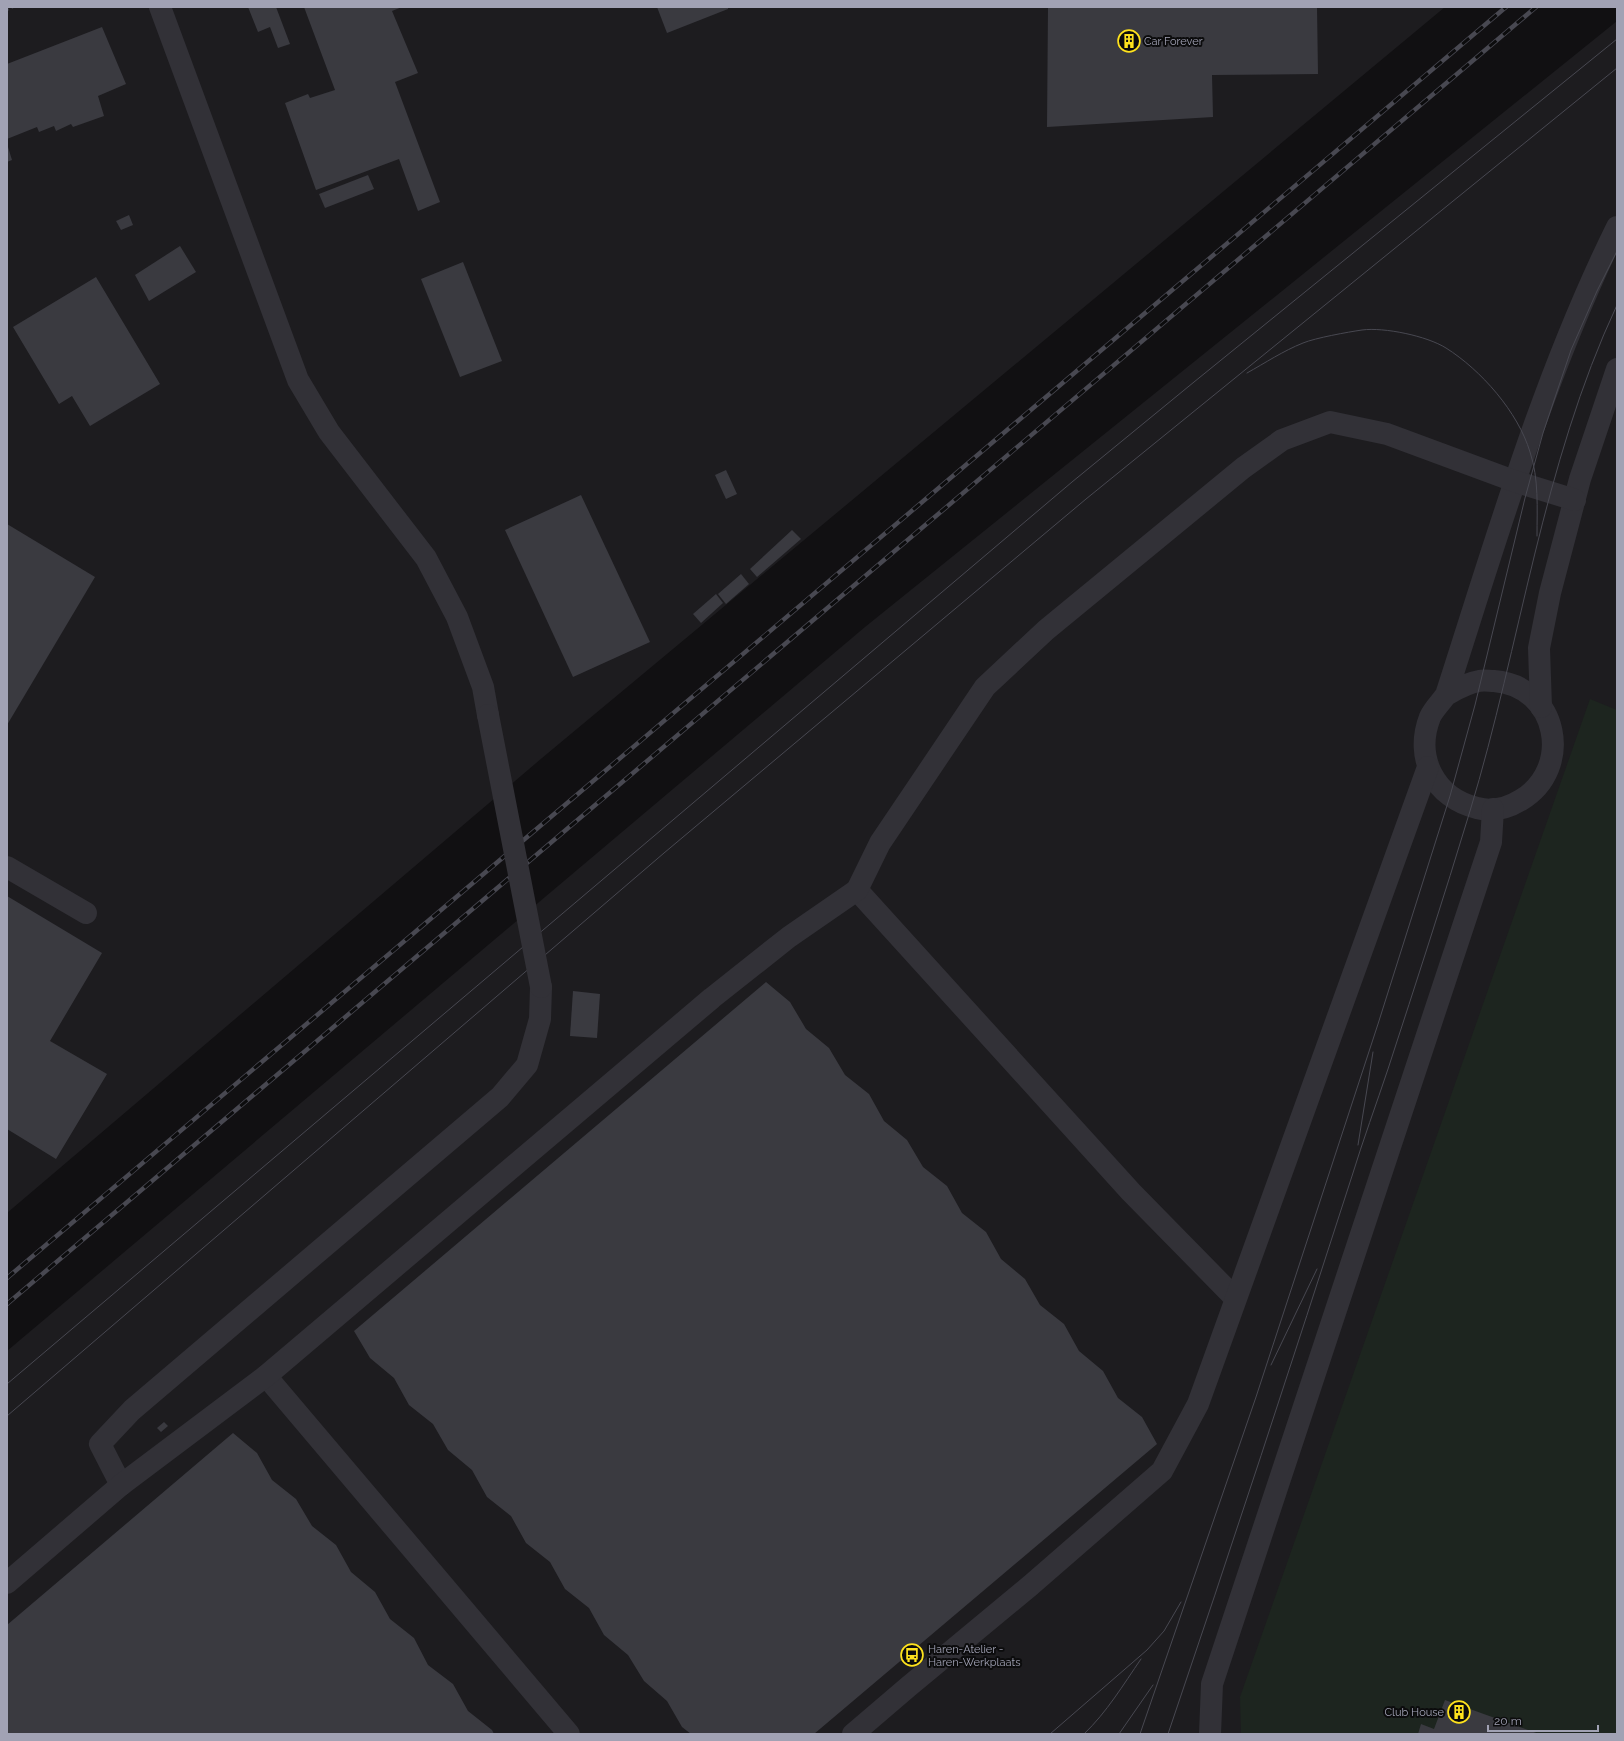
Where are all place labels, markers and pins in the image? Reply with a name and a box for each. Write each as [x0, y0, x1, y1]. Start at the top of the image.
building icon: Car Forever [1116, 28, 1142, 54]
place label: Car Forever [1144, 35, 1203, 48]
bus stop icon: Haren-Atelier - Haren-Werkplaats [899, 1642, 925, 1668]
place label: Haren-Atelier - Haren-Werkplaats [928, 1643, 1021, 1669]
building icon: Club House [1446, 1699, 1472, 1725]
place label: Club House [1384, 1706, 1445, 1719]

